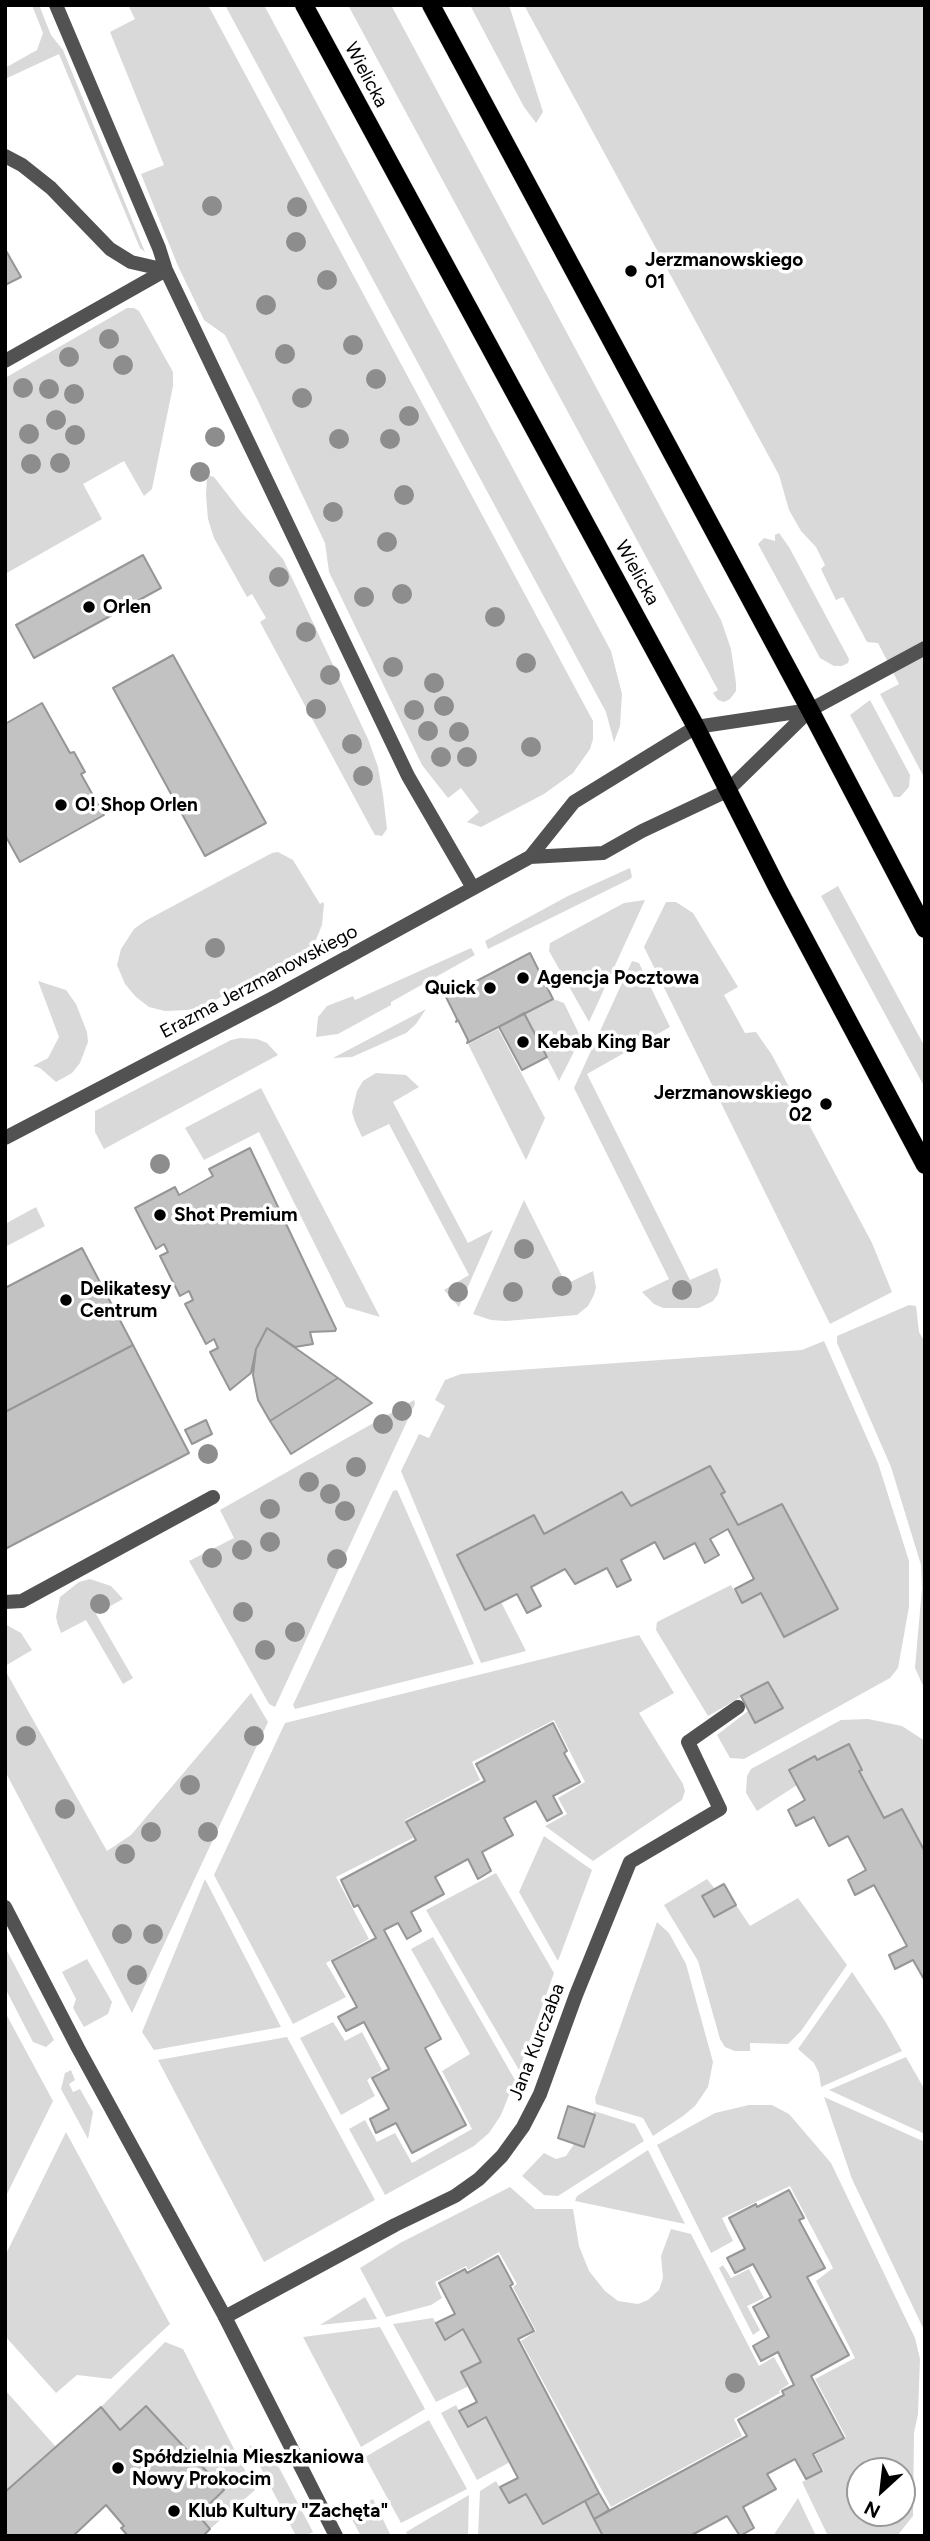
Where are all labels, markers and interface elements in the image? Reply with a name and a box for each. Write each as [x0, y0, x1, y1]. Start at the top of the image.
street label: Wielicka [339, 38, 393, 112]
place label: Jerzmanowskiego 01 [645, 249, 803, 293]
marker: Jerzmanowskiego 01 [623, 263, 639, 279]
street label: Wielicka [610, 537, 664, 609]
place label: Orlen [103, 596, 151, 618]
marker: Orlen [81, 599, 97, 615]
place label: O! Shop Orlen [75, 794, 198, 816]
marker: O! Shop Orlen [53, 797, 69, 813]
street label: Erazma Jerzmanowskiego [156, 920, 362, 1044]
place label: Agencja Pocztowa [537, 967, 699, 989]
marker: Agencja Pocztowa [515, 970, 531, 986]
place label: Quick [425, 977, 476, 999]
marker: Quick [482, 980, 498, 996]
place label: Kebab King Bar [537, 1031, 670, 1053]
marker: Kebab King Bar [515, 1034, 531, 1050]
place label: Jerzmanowskiego 02 [654, 1082, 812, 1126]
marker: Jerzmanowskiego 02 [818, 1096, 834, 1112]
place label: Shot Premium [174, 1204, 298, 1226]
marker: Shot Premium [152, 1207, 168, 1223]
place label: Delikatesy Centrum [80, 1278, 171, 1322]
marker: Delikatesy Centrum [58, 1292, 74, 1308]
street label: Jana Kurczaba [504, 1980, 570, 2104]
place label: Spółdzielnia Mieszkaniowa Nowy Prokocim [132, 2446, 364, 2490]
north arrow [846, 2457, 916, 2527]
marker: Spółdzielnia Mieszkaniowa Nowy Prokocim [110, 2460, 126, 2476]
text: N [860, 2496, 884, 2523]
place label: Klub Kultury "Zachęta" [188, 2500, 388, 2522]
marker: Klub Kultury "Zachęta" [166, 2503, 182, 2519]

